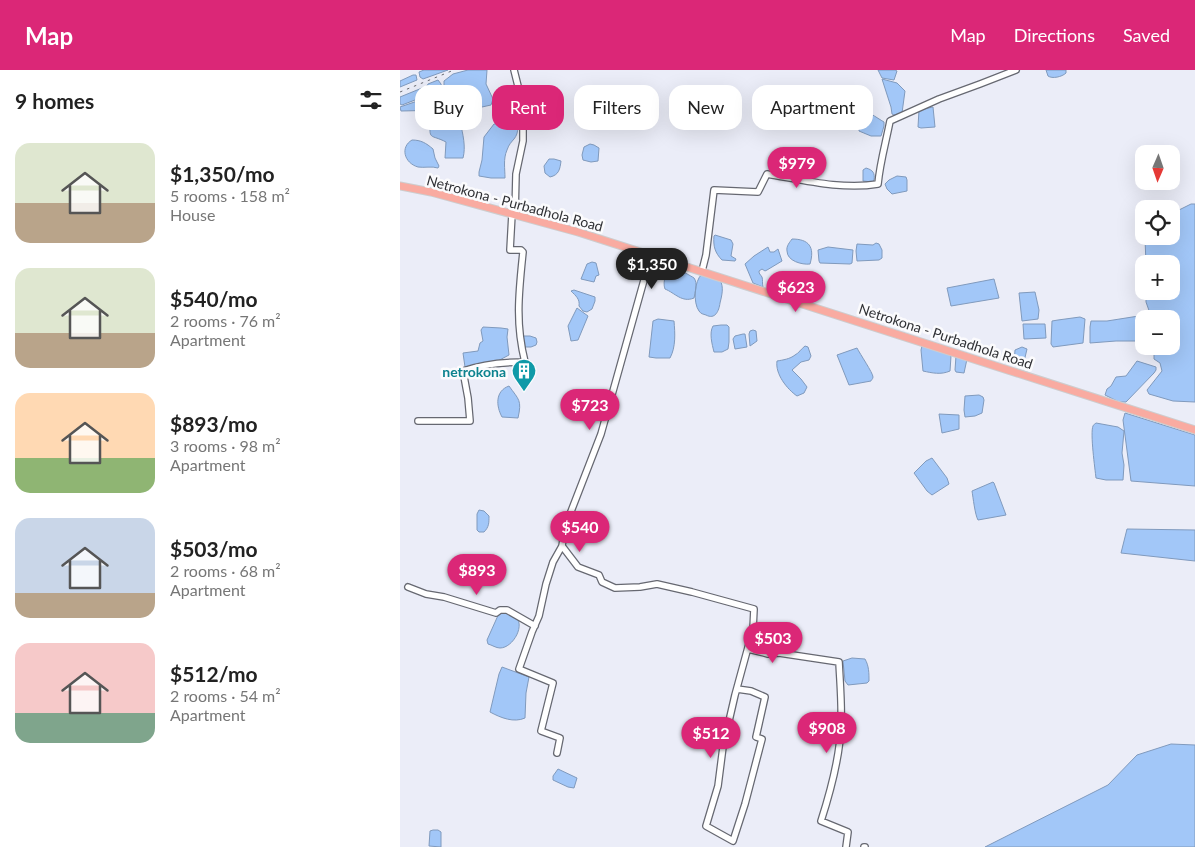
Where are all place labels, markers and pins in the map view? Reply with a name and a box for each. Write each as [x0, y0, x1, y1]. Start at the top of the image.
pin: $979 [767, 146, 827, 189]
pin: $1,350 [611, 248, 693, 290]
pin: $623 [766, 270, 826, 313]
building icon: netrokona [511, 358, 537, 392]
place label: netrokona [442, 363, 506, 380]
pin: $723 [560, 388, 620, 431]
pin: $540 [550, 510, 610, 553]
pin: $893 [447, 554, 507, 596]
pin: $503 [743, 622, 803, 664]
pin: $908 [797, 712, 857, 754]
pin: $512 [681, 716, 741, 759]

